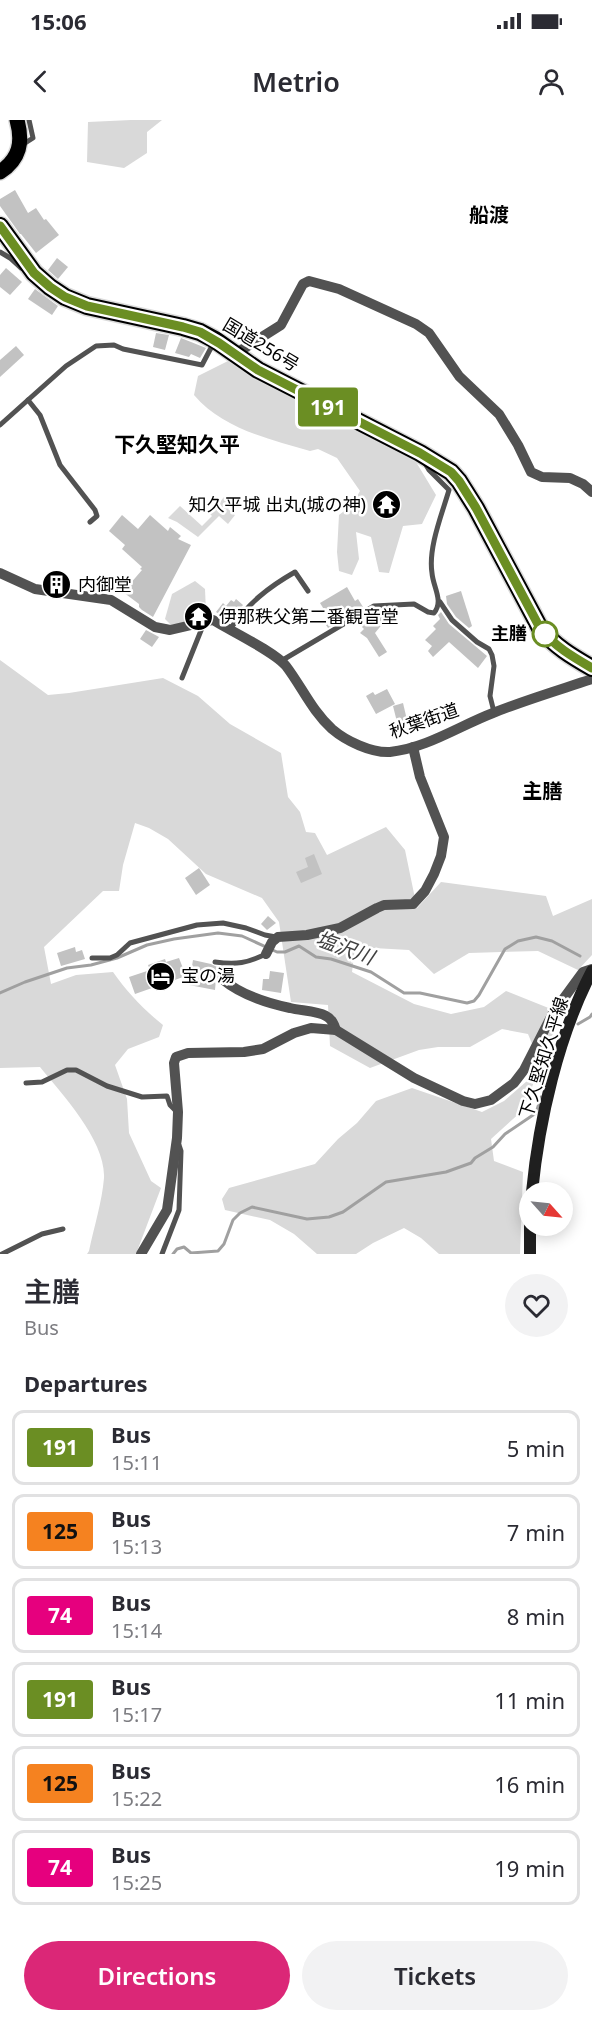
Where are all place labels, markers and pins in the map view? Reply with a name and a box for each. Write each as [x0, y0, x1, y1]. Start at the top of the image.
temple icon: 知久平城 出丸(城の神) [371, 489, 403, 521]
place label: 知久平城 出丸(城の神) [189, 492, 366, 516]
building icon: 内御堂 [41, 569, 73, 601]
place label: 内御堂 [78, 572, 132, 596]
temple icon: 伊那秩父第二番観音堂 [182, 601, 214, 633]
place label: 伊那秩父第二番観音堂 [219, 604, 399, 628]
place label: 主膳 [491, 621, 527, 645]
marker: 主膳 [532, 621, 558, 647]
hotel icon: 宝の湯 [144, 960, 176, 992]
place label: 宝の湯 [181, 963, 235, 987]

